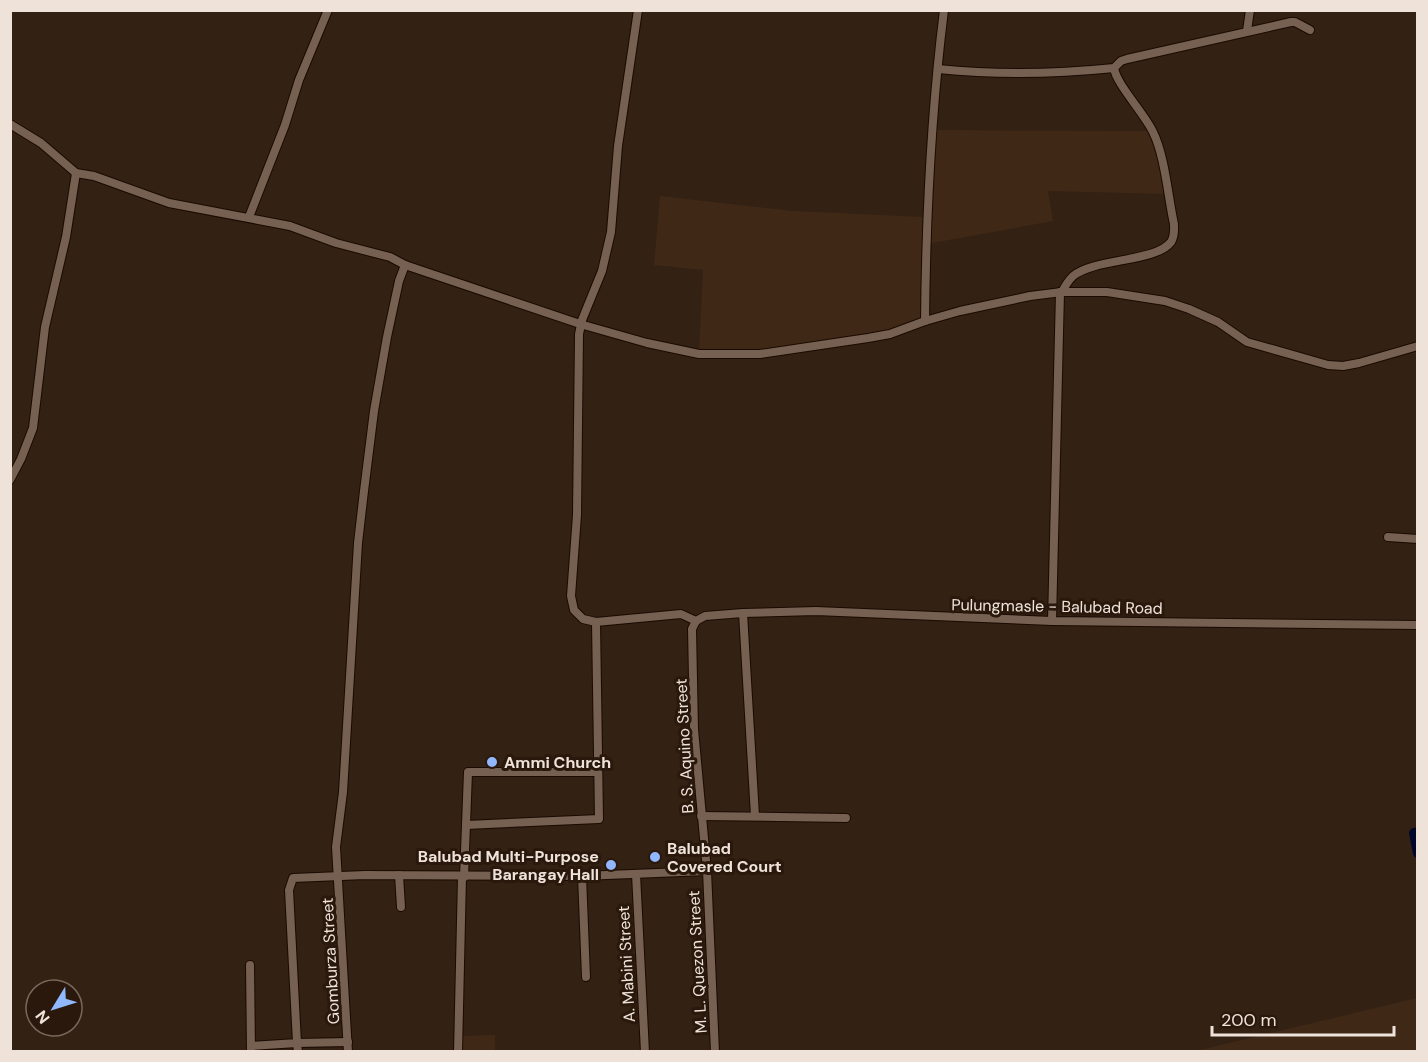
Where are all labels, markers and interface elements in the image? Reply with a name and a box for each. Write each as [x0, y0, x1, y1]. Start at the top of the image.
street label: Pulungmasle - Balubad Road [951, 594, 1163, 619]
street label: B. S. Aquino Street [670, 678, 699, 814]
place label: Ammi Church [504, 752, 611, 773]
marker: Ammi Church [485, 755, 499, 769]
place label: Balubad Covered Court [667, 838, 782, 877]
place label: Balubad Multi-Purpose Barangay Hall [418, 846, 599, 885]
marker: Balubad Covered Court [648, 850, 662, 864]
marker: Balubad Multi-Purpose Barangay Hall [604, 858, 618, 872]
street label: M. L. Quezon Street [683, 890, 712, 1034]
street label: Gomburza Street [317, 897, 344, 1025]
street label: A. Mabini Street [613, 905, 640, 1023]
north arrow [24, 978, 84, 1038]
scale bar [1212, 999, 1394, 1037]
text: N [31, 1006, 54, 1028]
text: 200 m [1221, 1008, 1277, 1032]

